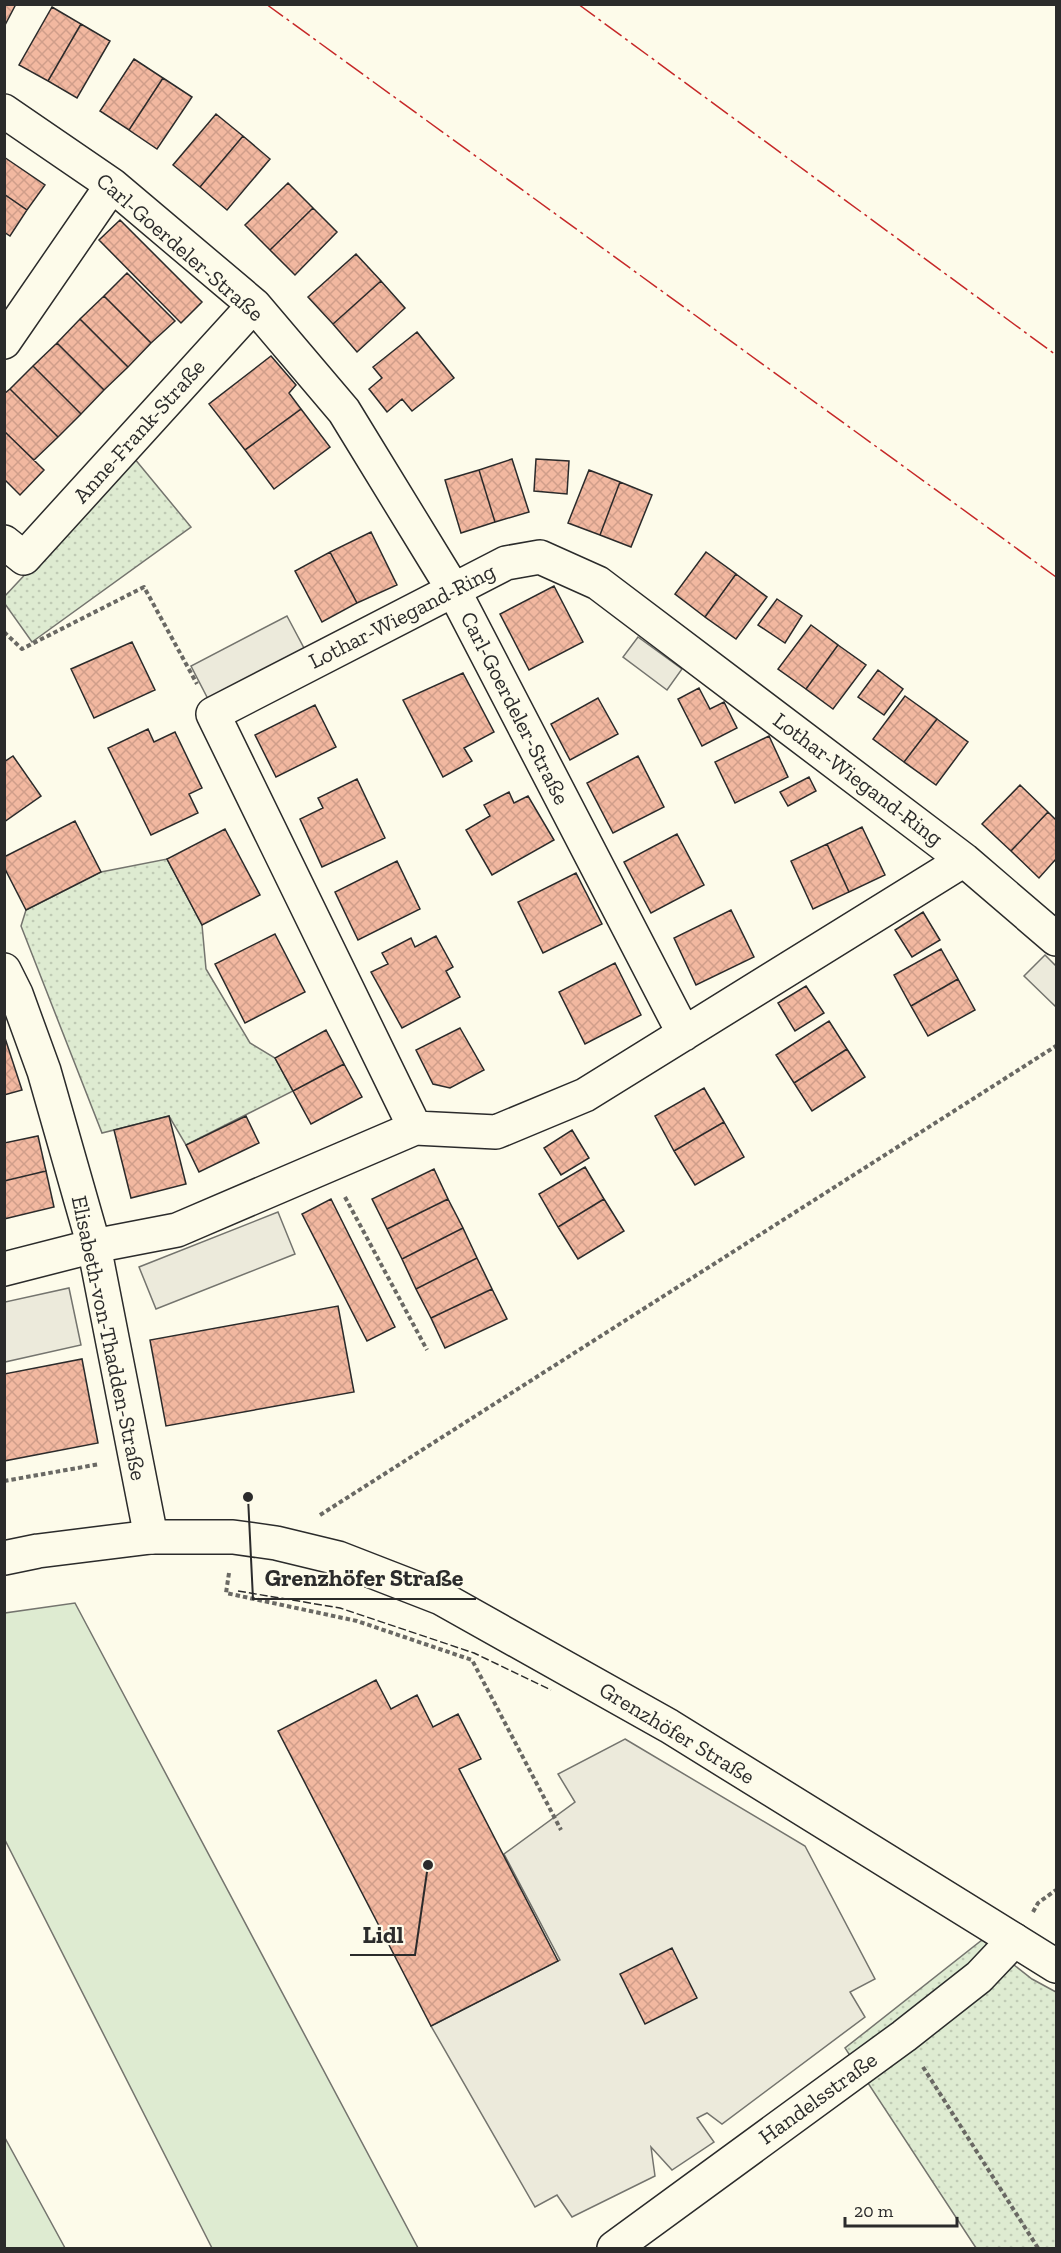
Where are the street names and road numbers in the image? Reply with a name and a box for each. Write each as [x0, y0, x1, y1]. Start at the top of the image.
street label: Carl-Goerdeler-Straße [91, 167, 269, 327]
street label: Anne-Frank-Straße [67, 353, 211, 509]
street label: Lothar-Wiegand-Ring [304, 557, 500, 675]
street label: Carl-Goerdeler-Straße [455, 607, 575, 809]
street label: Lothar-Wiegand-Ring [768, 706, 948, 852]
street label: Elisabeth-von-Thadden-Straße [66, 1193, 152, 1483]
street label: Grenzhöfer Straße [594, 1676, 760, 1790]
street label: Handelsstraße [753, 2046, 883, 2150]

